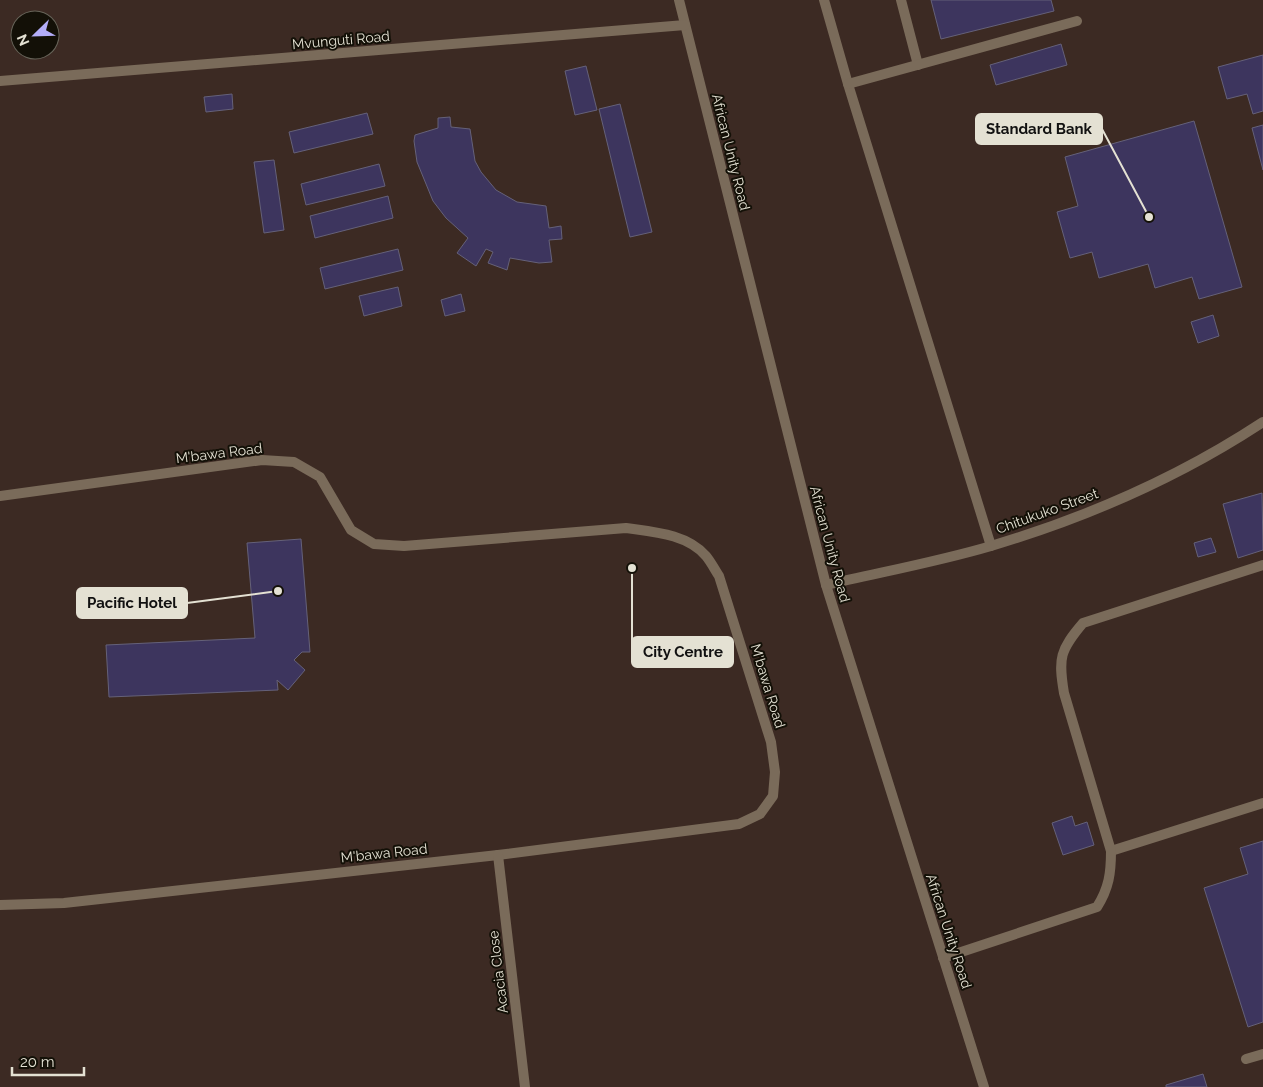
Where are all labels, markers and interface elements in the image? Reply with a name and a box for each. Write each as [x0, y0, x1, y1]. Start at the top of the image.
north arrow [10, 10, 60, 60]
street label: Mvunguti Road [291, 28, 391, 52]
text: N [14, 32, 32, 48]
street label: African Unity Road [709, 92, 753, 212]
callout: Standard Bank [976, 114, 1102, 144]
text: Standard Bank [986, 120, 1093, 138]
street label: M'bawa Road [175, 440, 263, 466]
street label: African Unity Road [807, 484, 853, 604]
street label: Chitukuko Street [994, 485, 1100, 537]
callout: Pacific Hotel [77, 588, 187, 618]
text: Pacific Hotel [87, 594, 177, 612]
callout: City Centre [632, 637, 733, 667]
street label: M'bawa Road [748, 642, 788, 730]
text: City Centre [643, 643, 723, 661]
street label: M'bawa Road [340, 840, 428, 866]
street label: African Unity Road [923, 872, 975, 990]
street label: Acacia Close [485, 930, 511, 1014]
scale bar [12, 1044, 85, 1076]
text: 20 m [20, 1053, 55, 1071]

